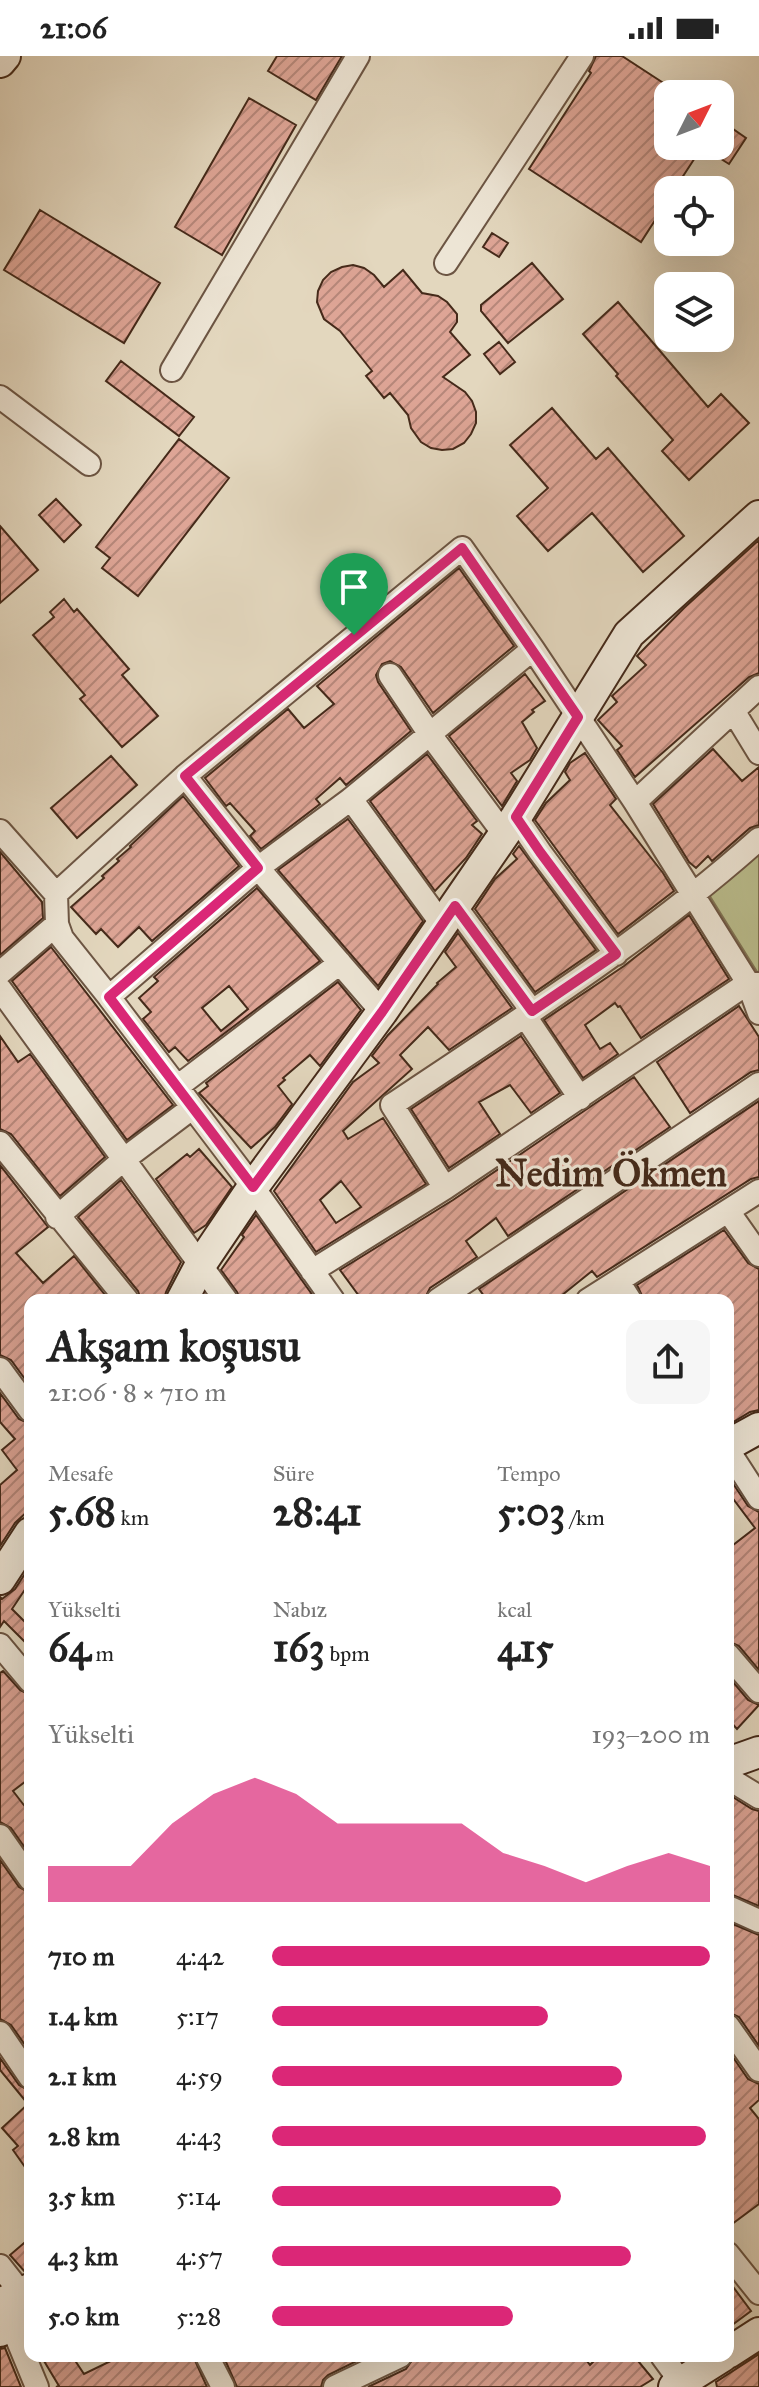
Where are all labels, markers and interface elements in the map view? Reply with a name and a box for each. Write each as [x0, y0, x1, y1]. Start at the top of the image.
text: 21:06 [40, 10, 107, 46]
north arrow [654, 80, 734, 160]
map controls [654, 80, 734, 352]
button: locate [654, 176, 734, 256]
button: layers [654, 272, 734, 352]
pin [320, 553, 388, 635]
icon: arrive [332, 565, 376, 609]
district label: Nedim Ökmen [495, 1150, 727, 1196]
text: Akşam koşusu [48, 1319, 301, 1373]
button: share [626, 1320, 710, 1404]
text: 21:06 · 8 × 710 m [48, 1376, 226, 1408]
text: Mesafe [48, 1460, 113, 1487]
text: Süre [273, 1460, 314, 1487]
text: Tempo [497, 1460, 561, 1487]
text: 5.68 [48, 1487, 116, 1536]
text: 28:41 [273, 1487, 362, 1536]
text: 5:03 [497, 1487, 565, 1536]
text: km [116, 1504, 149, 1531]
text: /km [565, 1504, 605, 1531]
text: Yükselti [48, 1596, 121, 1623]
text: Nabız [273, 1596, 327, 1623]
text: kcal [497, 1596, 532, 1623]
text: 64 [48, 1623, 91, 1672]
text: 163 [273, 1623, 325, 1672]
text: 415 [497, 1623, 554, 1672]
text: m [91, 1640, 114, 1667]
text: bpm [325, 1640, 370, 1667]
text: Yükselti [48, 1718, 134, 1750]
text: 193–200 m [591, 1718, 710, 1750]
text: 710 m [48, 1940, 115, 1972]
text: 4:42 [176, 1940, 224, 1972]
text: 1.4 km [48, 2000, 118, 2032]
text: 5:17 [176, 2000, 219, 2032]
text: 2.1 km [48, 2060, 117, 2092]
text: 4:59 [176, 2060, 223, 2092]
text: 2.8 km [48, 2120, 120, 2152]
text: 4:43 [176, 2120, 222, 2152]
text: 3.5 km [48, 2180, 115, 2212]
text: 5:14 [176, 2180, 219, 2212]
text: 4.3 km [48, 2240, 118, 2272]
text: 4:57 [176, 2240, 223, 2272]
text: 5.0 km [48, 2300, 120, 2332]
text: 5:28 [176, 2300, 221, 2332]

